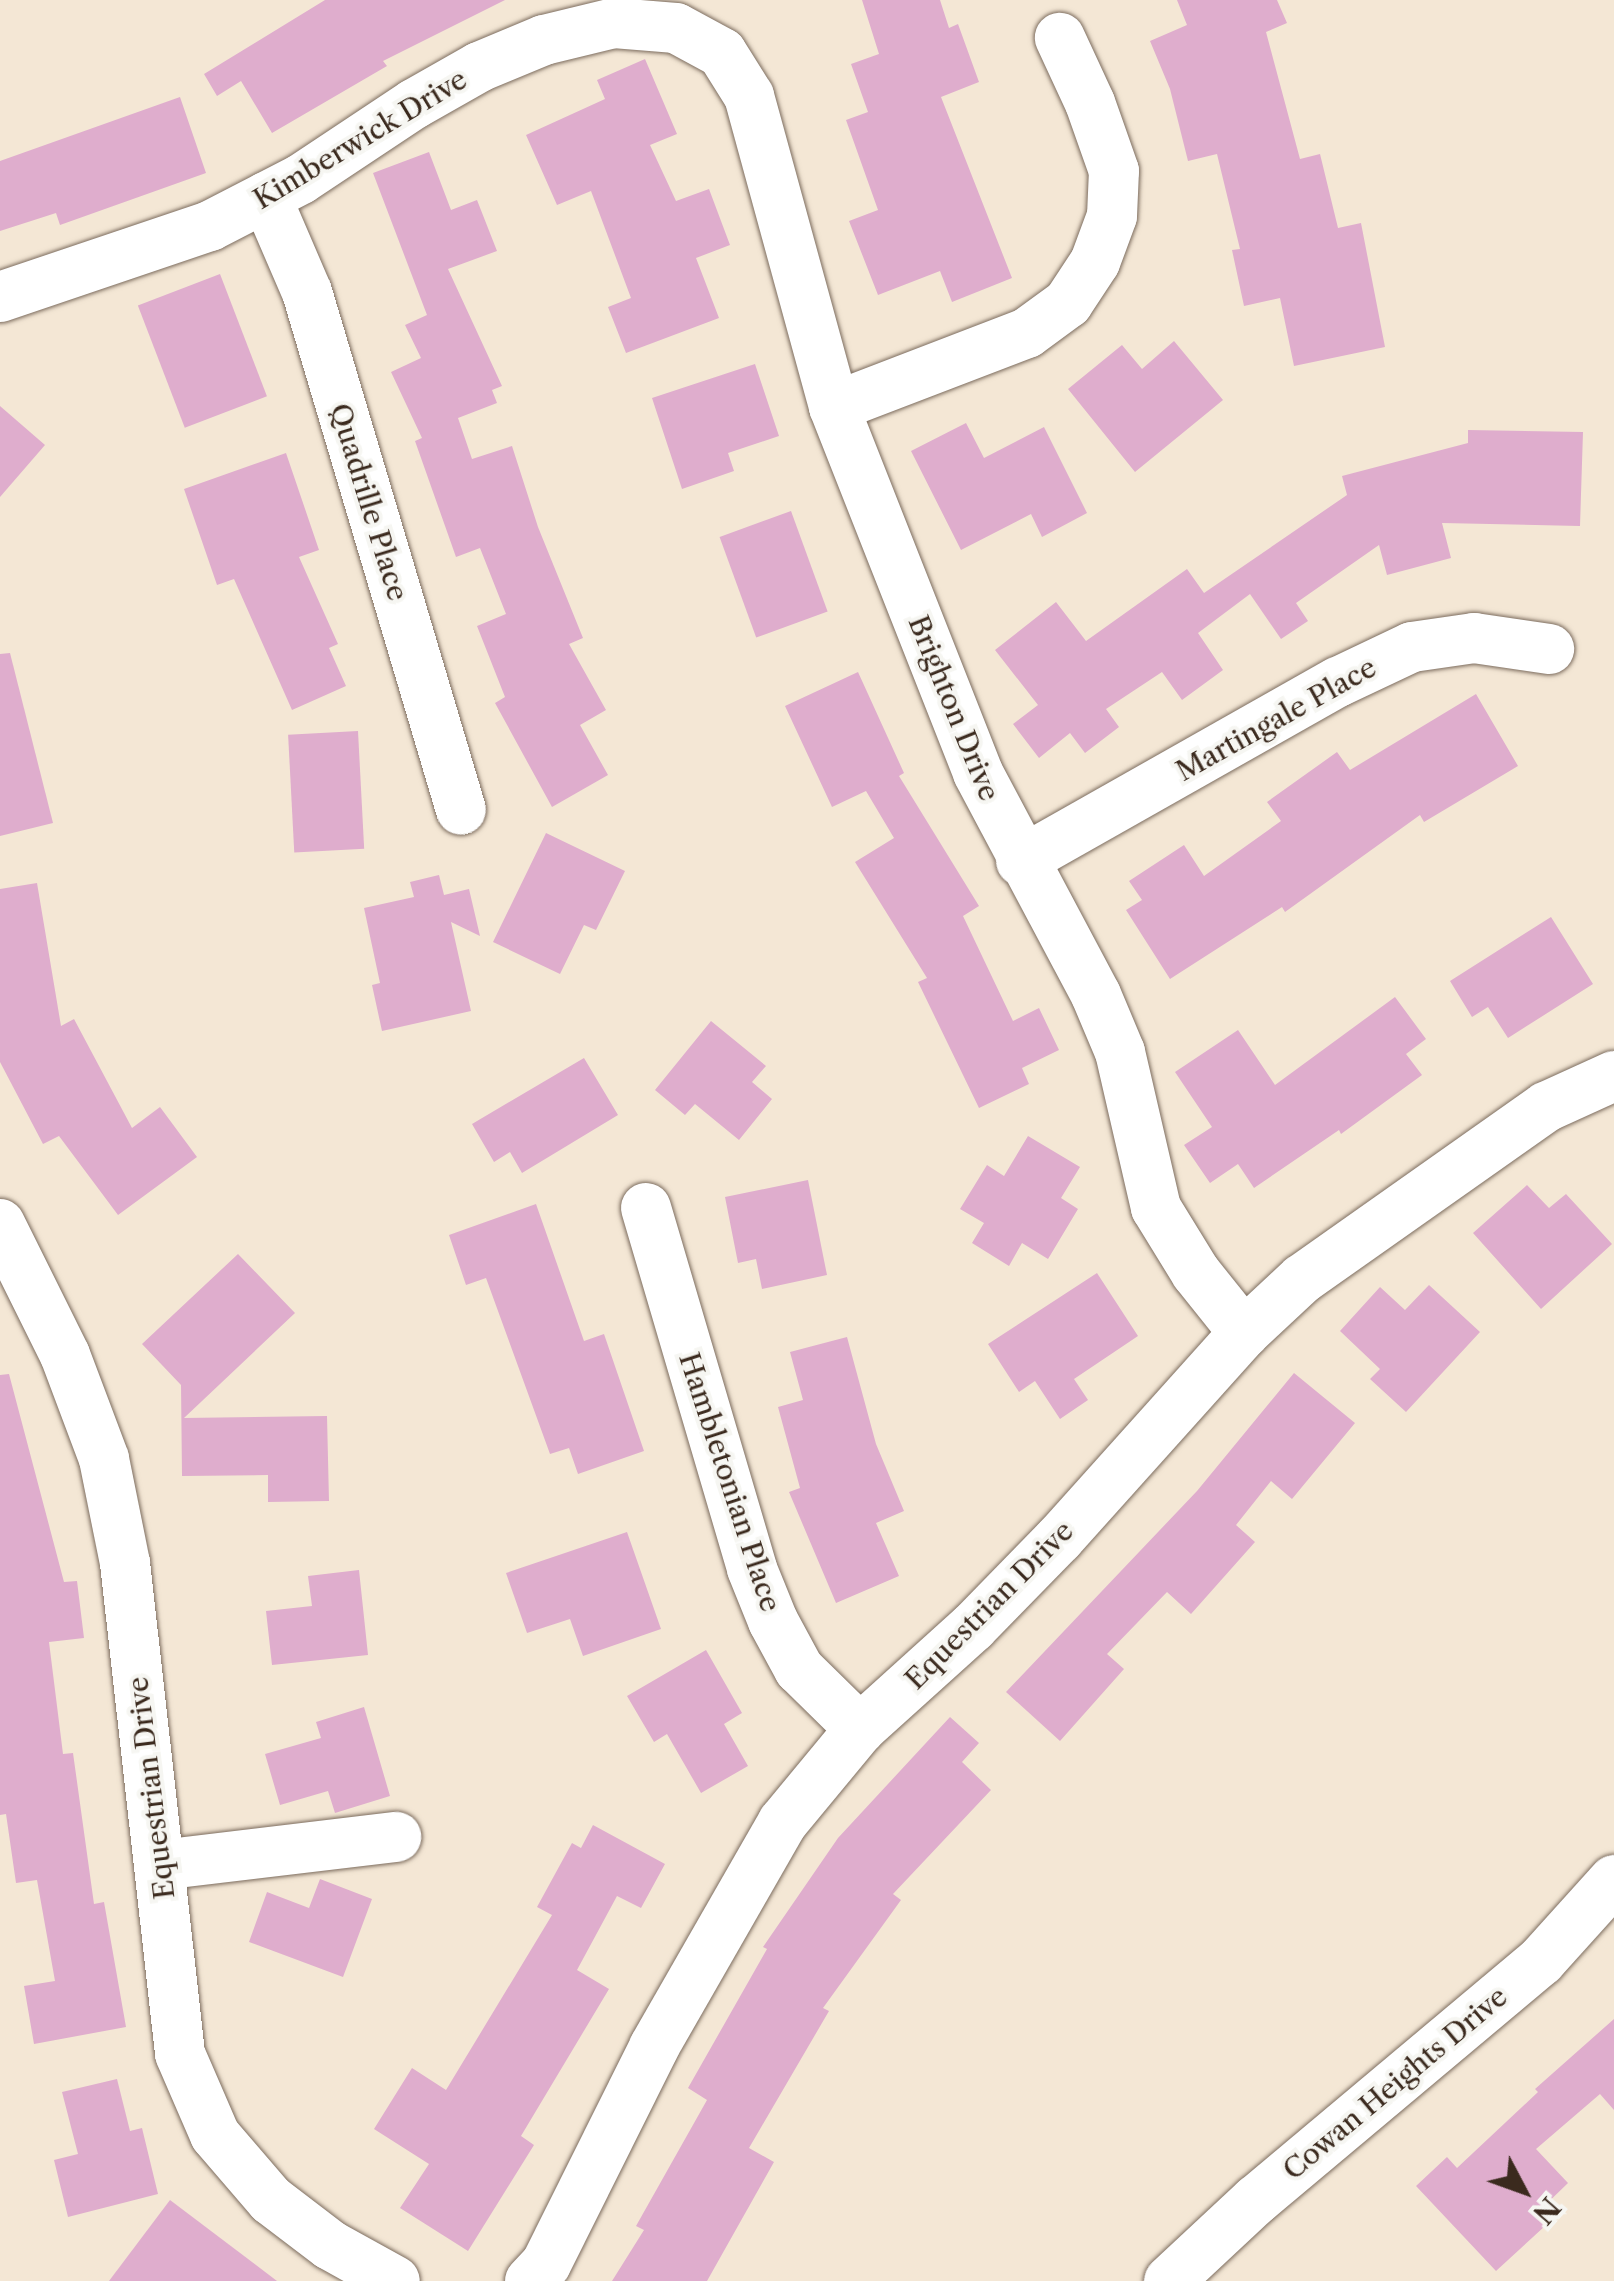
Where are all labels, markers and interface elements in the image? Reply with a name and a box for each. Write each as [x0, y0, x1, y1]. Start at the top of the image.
street label: Kimberwick Drive [247, 62, 473, 216]
street label: Quadrille Place [323, 399, 415, 605]
street label: Brighton Drive [902, 610, 1006, 806]
street label: Martingale Place [1170, 650, 1382, 788]
street label: Hambletonian Place [672, 1348, 788, 1616]
street label: Equestrian Drive [898, 1514, 1080, 1696]
street label: Equestrian Drive [121, 1675, 181, 1901]
street label: Cowan Heights Drive [1276, 1979, 1514, 2187]
north arrow [1474, 2141, 1574, 2241]
text: N [1526, 2190, 1567, 2231]

